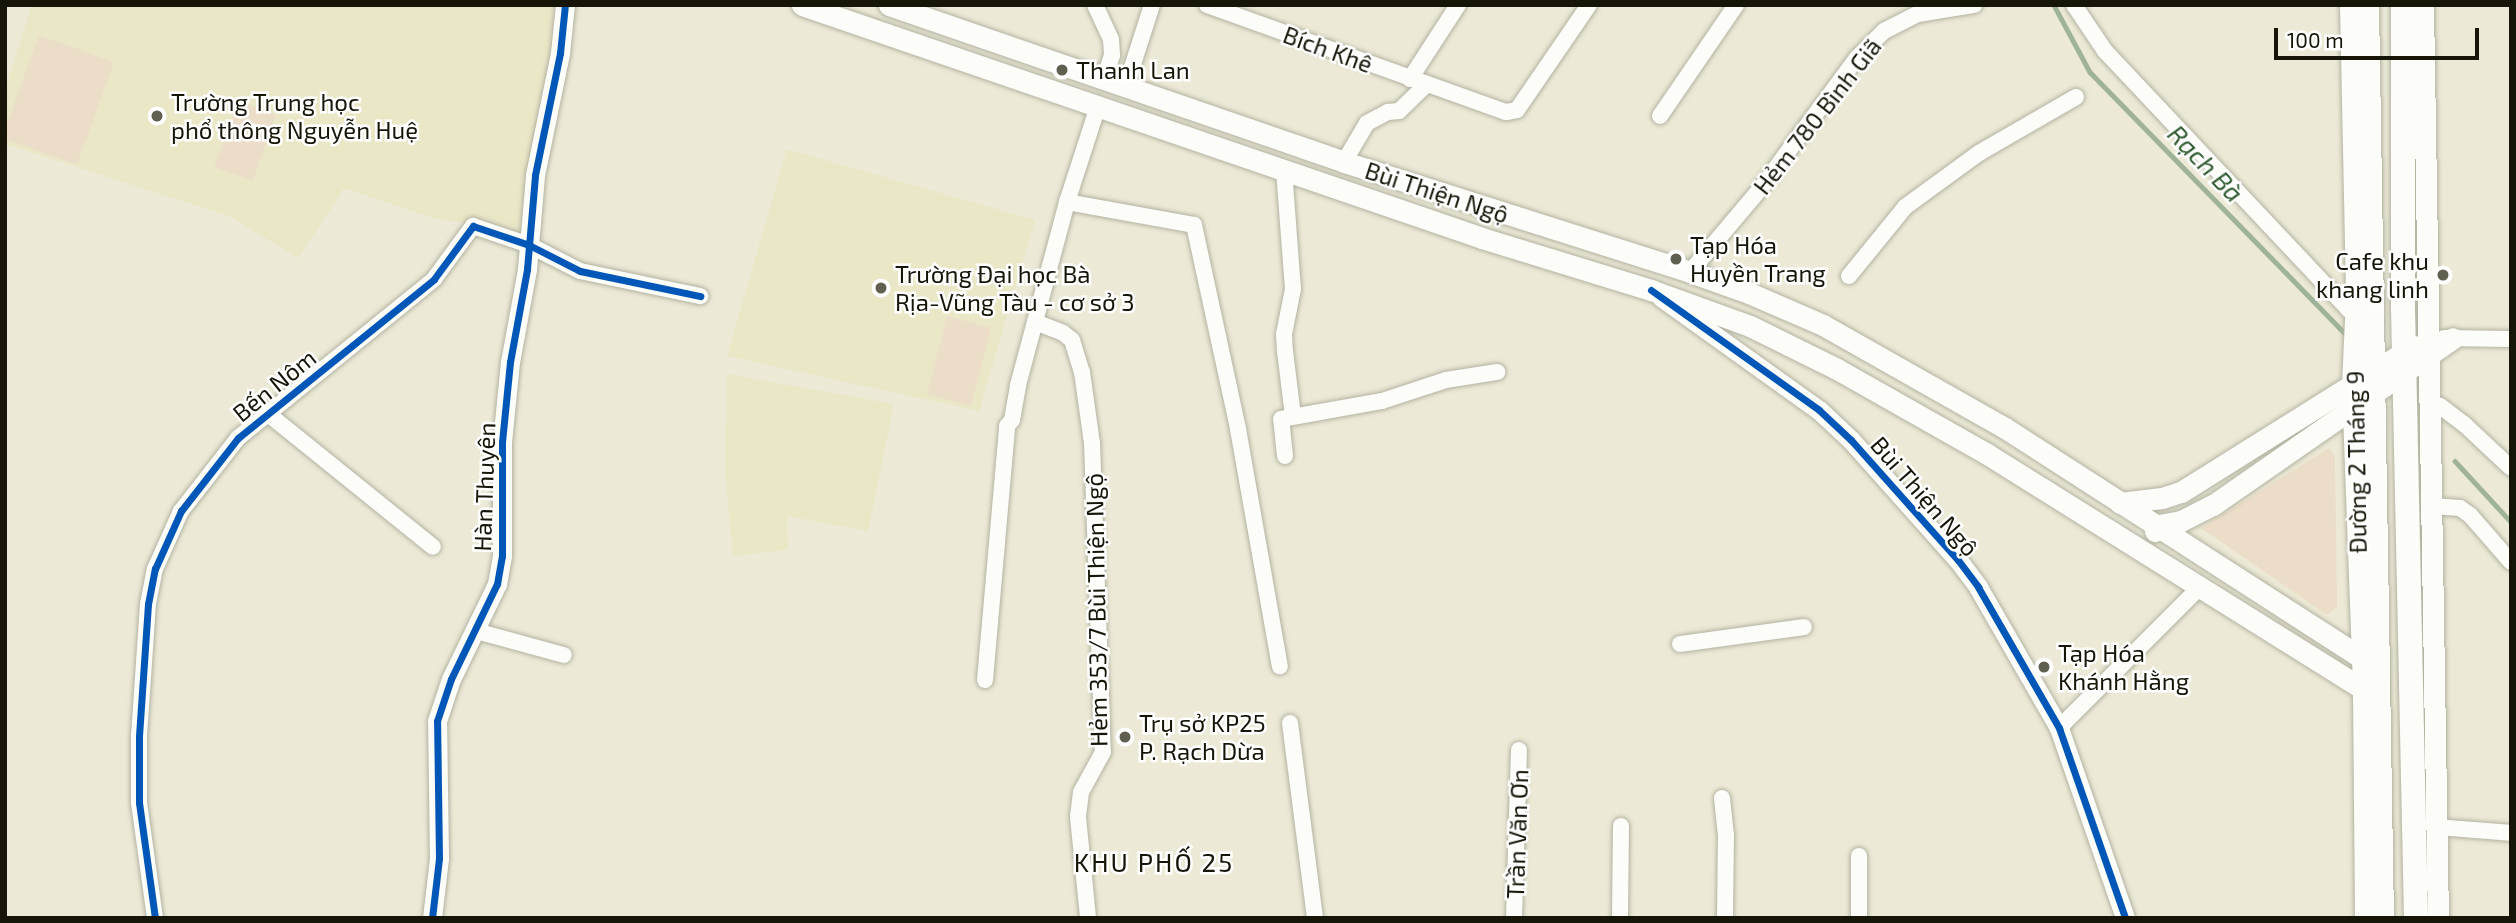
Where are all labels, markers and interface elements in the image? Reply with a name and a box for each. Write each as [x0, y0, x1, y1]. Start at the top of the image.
scale bar [2278, 14, 2483, 58]
street label: Bích Khê [1279, 20, 1377, 78]
text: 100 m [2287, 27, 2344, 52]
street label: Hẻm 780 Bình Giã [1747, 32, 1887, 200]
place label: Thanh Lan [1076, 56, 1190, 84]
marker: Thanh Lan [1054, 62, 1070, 78]
place label: Trường Trung học phổ thông Nguyễn Huệ [171, 88, 419, 144]
marker: Trường Trung học phổ thông Nguyễn Huệ [149, 108, 165, 124]
water label: Rạch Bà [2162, 118, 2250, 208]
street label: Bùi Thiện Ngộ [1361, 155, 1513, 229]
place label: Tạp Hóa Huyền Trang [1690, 231, 1826, 287]
place label: Cafe khu khang linh [2316, 247, 2429, 303]
marker: Tạp Hóa Huyền Trang [1668, 251, 1684, 267]
place label: Trường Đại học Bà Rịa-Vũng Tàu - cơ sở 3 [895, 260, 1135, 316]
marker: Cafe khu khang linh [2435, 267, 2451, 283]
marker: Trường Đại học Bà Rịa-Vũng Tàu - cơ sở 3 [873, 280, 889, 296]
street label: Bến Nôm [227, 343, 321, 427]
street label: Đường 2 Tháng 9 [2340, 370, 2372, 554]
street label: Hàn Thuyên [467, 422, 501, 552]
street label: Bùi Thiện Ngộ [1865, 430, 1985, 562]
street label: Hẻm 353/7 Bùi Thiện Ngộ [1079, 472, 1113, 748]
place label: Tạp Hóa Khánh Hằng [2058, 639, 2189, 695]
marker: Tạp Hóa Khánh Hằng [2036, 659, 2052, 675]
place label: Trụ sở KP25 P. Rạch Dừa [1139, 709, 1266, 765]
marker: Trụ sở KP25 P. Rạch Dừa [1117, 729, 1133, 745]
street label: Trần Văn Ơn [1500, 768, 1534, 900]
district label: KHU PHỐ 25 [1075, 846, 1233, 878]

